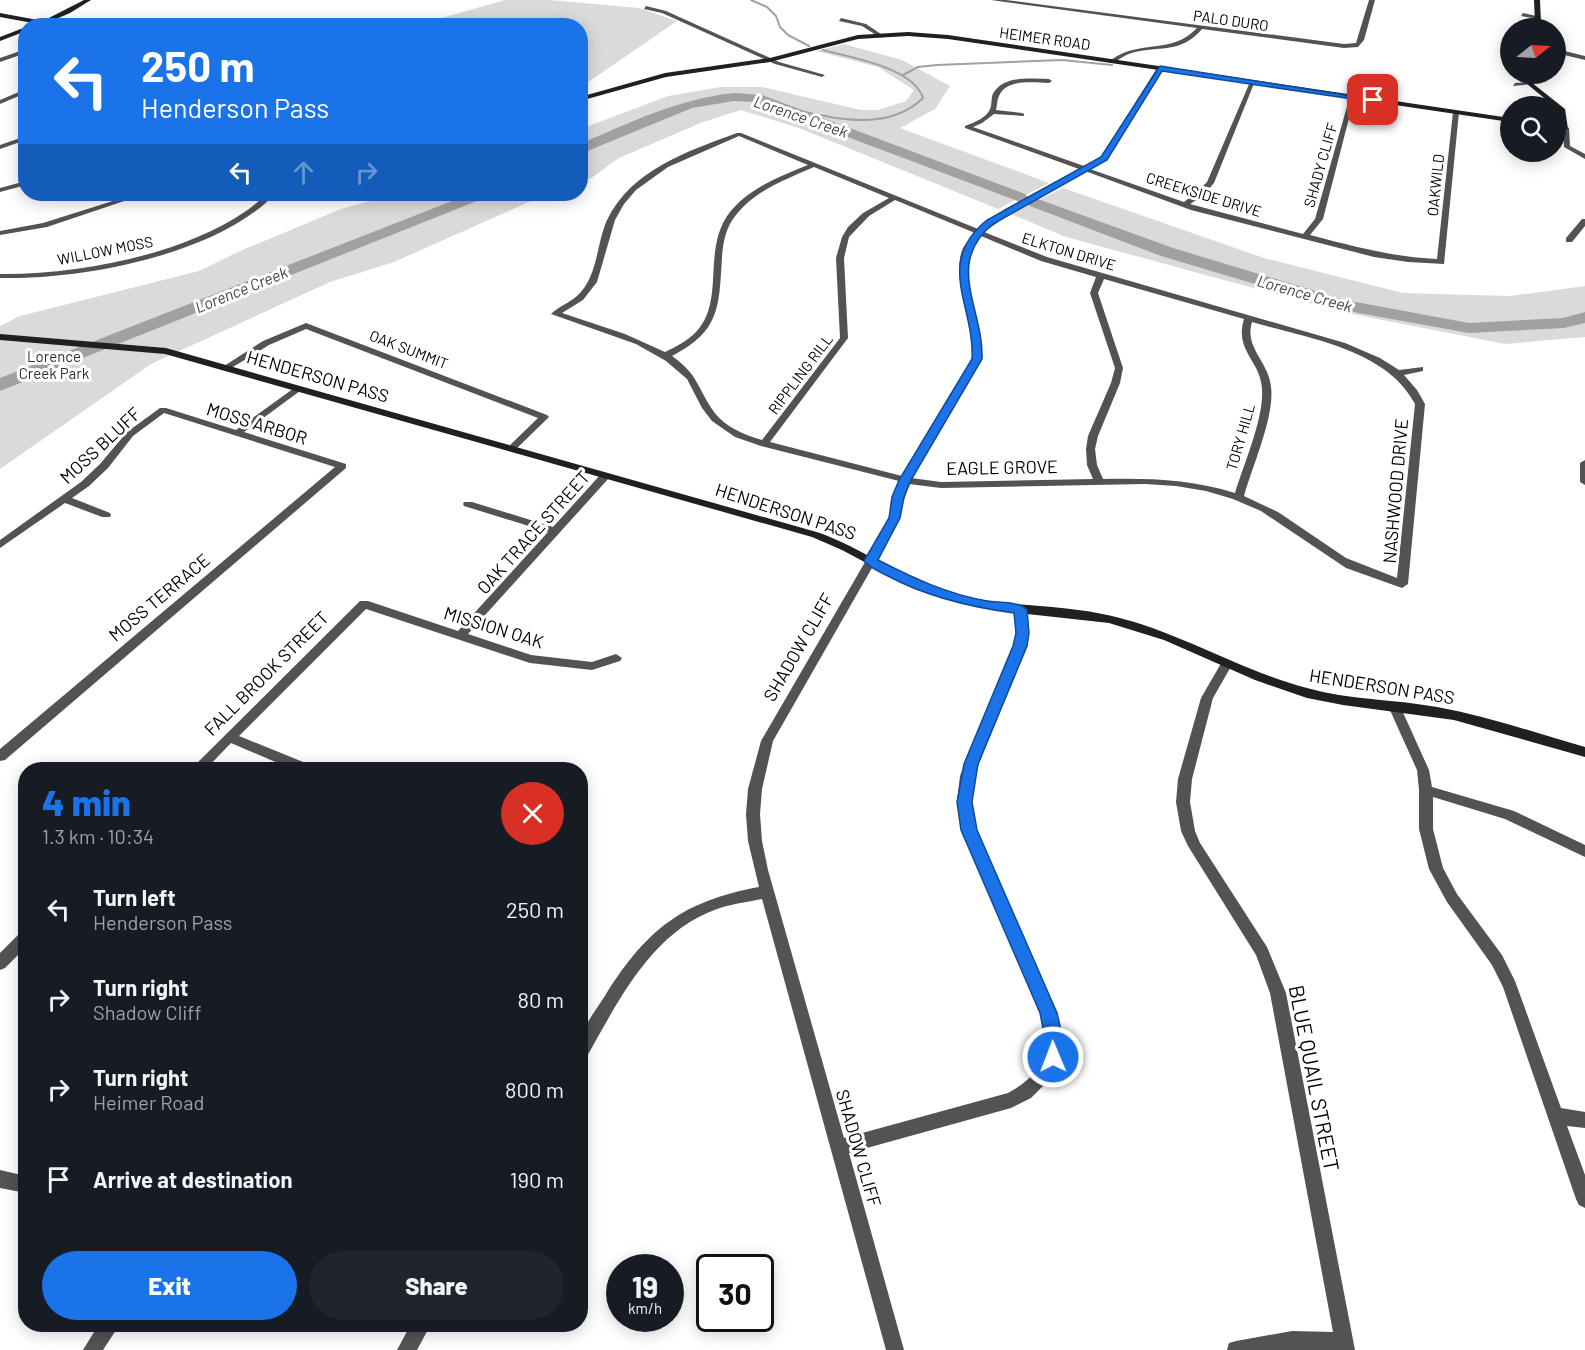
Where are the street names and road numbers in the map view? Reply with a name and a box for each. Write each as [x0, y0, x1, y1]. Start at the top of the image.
street label: PALO DURO [1192, 6, 1270, 34]
street label: HEIMER ROAD [998, 23, 1092, 53]
street label: SHADY CLIFF [1299, 120, 1341, 209]
street label: OAKWILD [1423, 153, 1447, 217]
street label: CREEKSIDE DRIVE [1144, 168, 1264, 220]
street label: ELKTON DRIVE [1020, 228, 1118, 274]
street label: WILLOW MOSS [56, 232, 154, 268]
street label: OAK SUMMIT [367, 326, 451, 372]
street label: RIPPLING RILL [764, 330, 836, 418]
street label: HENDERSON PASS [244, 345, 392, 407]
street label: MOSS ARBOR [204, 397, 310, 449]
street label: MOSS BLUFF [55, 402, 145, 488]
street label: TORY HILL [1222, 402, 1258, 472]
street label: NASHWOOD DRIVE [1378, 418, 1412, 564]
street label: EAGLE GROVE [946, 455, 1058, 479]
street label: OAK TRACE STREET [472, 466, 594, 598]
street label: HENDERSON PASS [713, 478, 859, 544]
street label: MOSS TERRACE [104, 548, 214, 646]
street label: SHADOW CLIFF [758, 589, 838, 705]
street label: MISSION OAK [441, 601, 547, 653]
street label: FALL BROOK STREET [199, 606, 333, 740]
street label: HENDERSON PASS [1308, 664, 1456, 708]
street label: BLUE QUAIL STREET [1285, 983, 1345, 1173]
street label: SHADOW CLIFF [832, 1087, 886, 1209]

